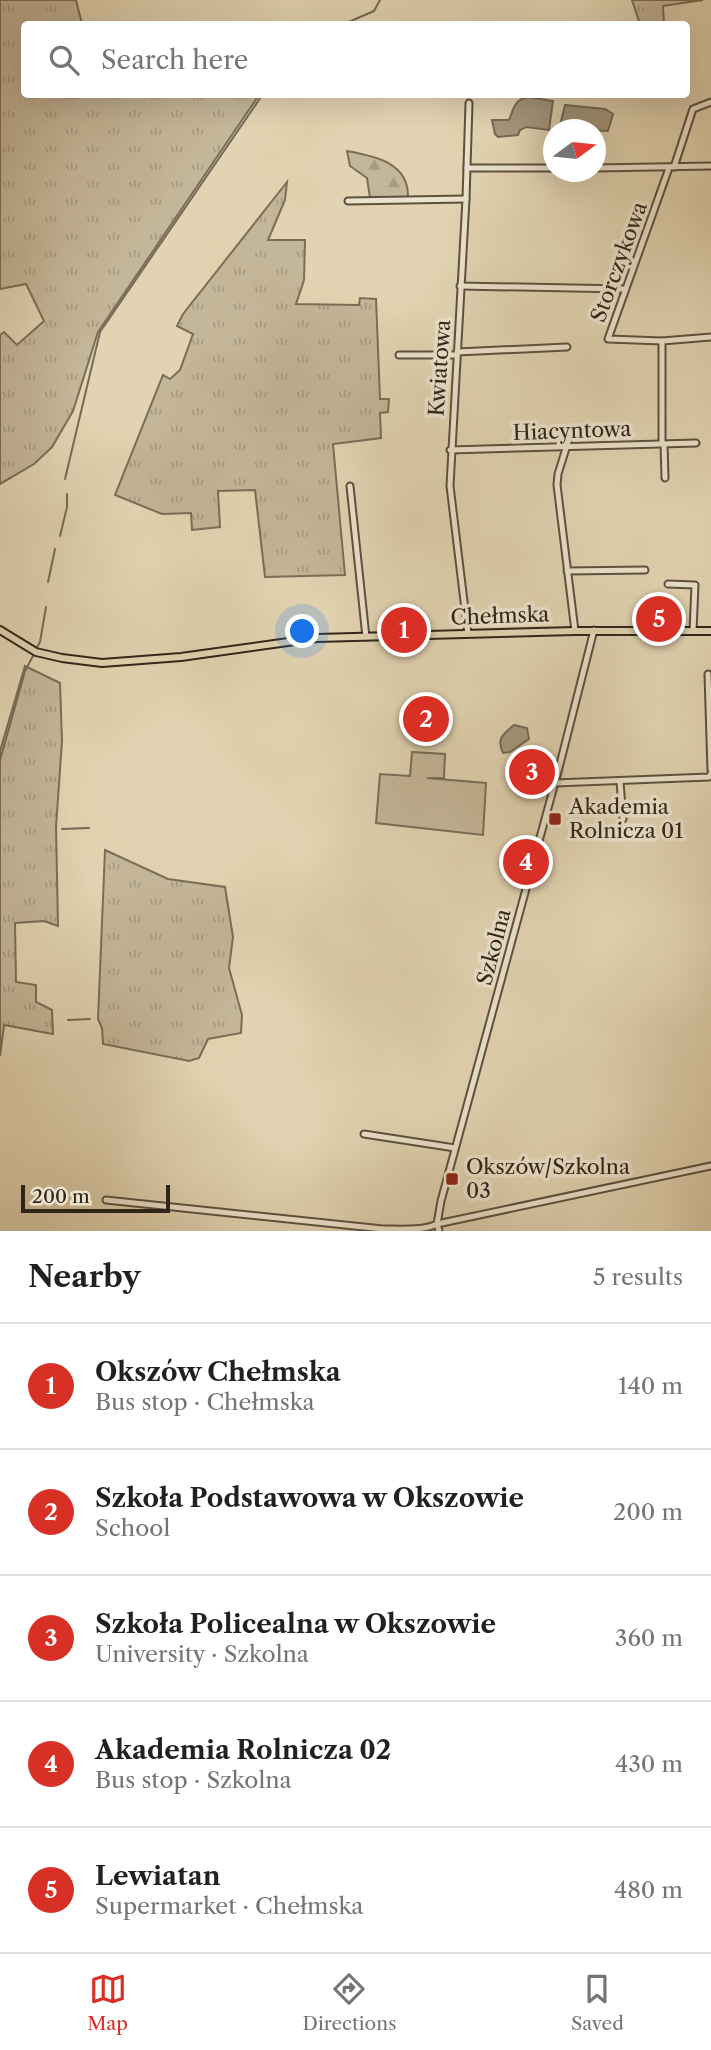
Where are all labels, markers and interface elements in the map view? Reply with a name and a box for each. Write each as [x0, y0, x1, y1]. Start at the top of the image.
search box [21, 21, 690, 98]
icon: search [45, 41, 83, 79]
text: Search here [101, 44, 248, 76]
north arrow [543, 119, 606, 182]
street label: Storczykowa [585, 197, 652, 325]
street label: Kwiatowa [424, 318, 455, 417]
street label: Hiacyntowa [512, 416, 633, 445]
pin: 5 [636, 593, 682, 645]
street label: Chełmska [450, 601, 551, 630]
pin: 1 [381, 604, 427, 656]
your location [285, 614, 319, 648]
pin: 2 [403, 693, 449, 745]
pin: 3 [509, 746, 555, 798]
place label: Akademia Rolnicza 01 [568, 794, 683, 843]
marker: Akademia Rolnicza 01 [547, 811, 563, 827]
pin: 4 [503, 836, 549, 888]
street label: Szkolna [471, 905, 516, 988]
place label: Okszów/Szkolna 03 [466, 1154, 631, 1203]
marker: Okszów/Szkolna 03 [444, 1171, 460, 1187]
scale bar [21, 1182, 170, 1214]
text: 200 m [32, 1185, 90, 1208]
text: Nearby [28, 1258, 141, 1295]
text: 5 results [593, 1263, 683, 1291]
text: Okszów Chełmska [95, 1356, 341, 1388]
text: 1 [46, 1372, 56, 1400]
text: 140 m [618, 1372, 683, 1400]
text: Bus stop · Chełmska [95, 1388, 315, 1416]
text: Szkoła Podstawowa w Okszowie [95, 1482, 524, 1514]
text: 2 [44, 1498, 58, 1526]
text: 200 m [613, 1498, 683, 1526]
text: School [95, 1514, 170, 1542]
text: Szkoła Policealna w Okszowie [95, 1608, 496, 1640]
text: 3 [45, 1624, 58, 1652]
text: 360 m [615, 1624, 683, 1652]
text: University · Szkolna [95, 1640, 309, 1668]
text: Akademia Rolnicza 02 [95, 1734, 391, 1766]
text: 4 [44, 1750, 58, 1778]
text: 430 m [615, 1750, 683, 1778]
text: Bus stop · Szkolna [95, 1766, 292, 1794]
text: Lewiatan [95, 1860, 221, 1892]
text: 5 [45, 1876, 57, 1904]
text: 480 m [614, 1876, 683, 1904]
text: Supermarket · Chełmska [95, 1892, 363, 1920]
tab: Map [87, 1970, 128, 2035]
tab: Directions [303, 1970, 396, 2035]
tab: Saved [571, 1970, 624, 2035]

